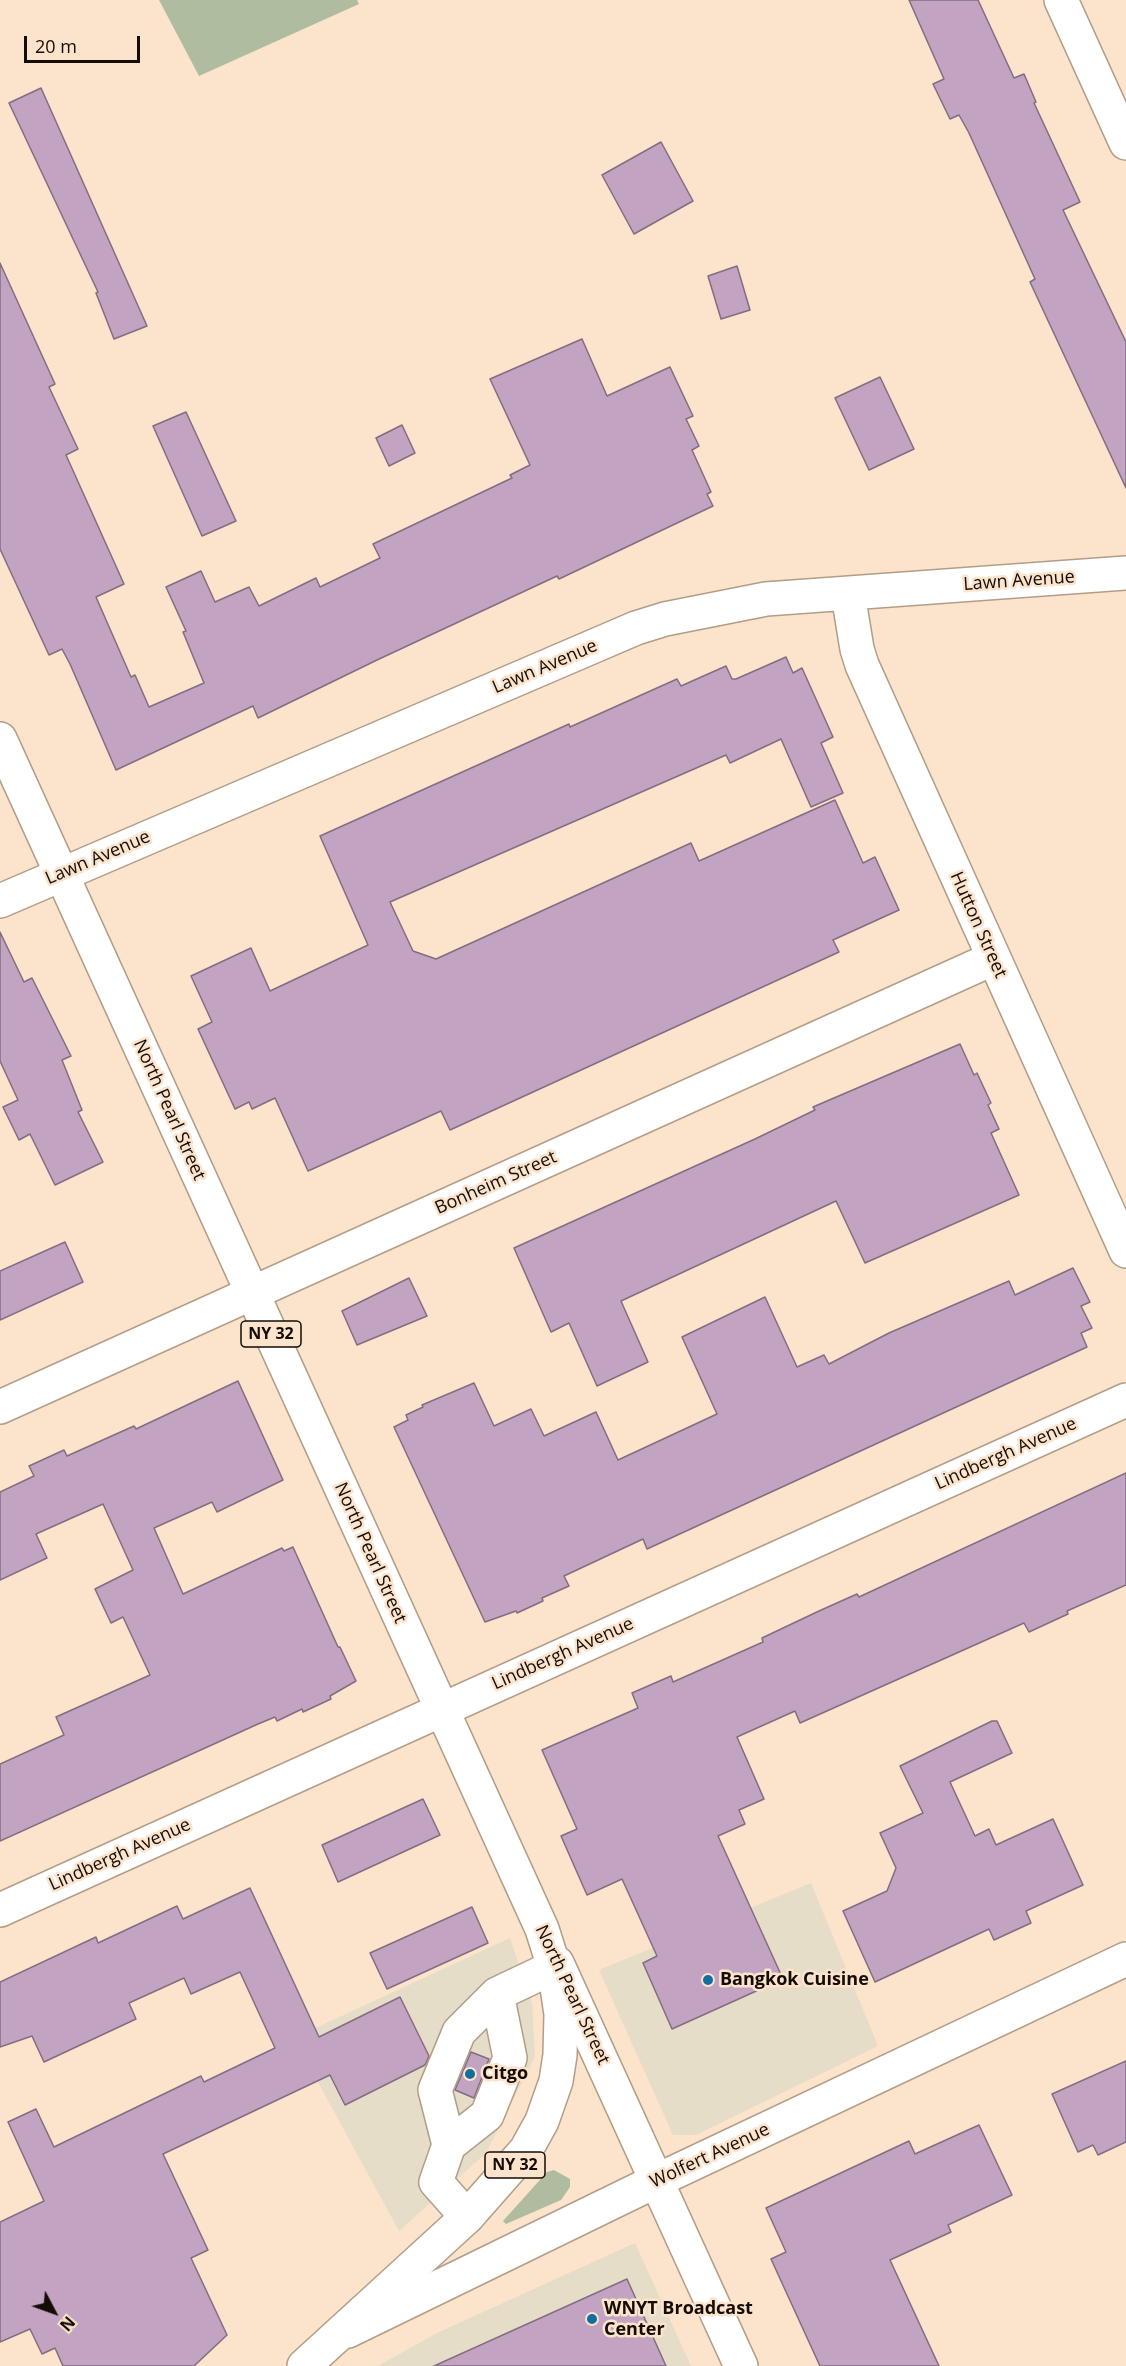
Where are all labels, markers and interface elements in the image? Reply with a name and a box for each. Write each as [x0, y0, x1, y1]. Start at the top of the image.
scale bar [27, 24, 142, 62]
text: 20 m [35, 34, 77, 58]
street label: Lawn Avenue [963, 566, 1075, 596]
street label: Lawn Avenue [489, 635, 601, 699]
street label: Lawn Avenue [42, 826, 154, 890]
street label: Hutton Street [945, 869, 1011, 981]
street label: North Pearl Street [128, 1036, 210, 1184]
street label: Bonheim Street [432, 1147, 560, 1219]
road number: NY 32 [241, 1321, 301, 1347]
street label: Lindbergh Avenue [932, 1413, 1080, 1495]
street label: North Pearl Street [329, 1479, 411, 1627]
street label: Lindbergh Avenue [489, 1613, 637, 1695]
street label: Lindbergh Avenue [46, 1814, 194, 1896]
street label: North Pearl Street [530, 1922, 614, 2068]
place label: Bangkok Cuisine [720, 1969, 869, 1991]
marker: Bangkok Cuisine [701, 1973, 715, 1987]
place label: Citgo [482, 2063, 528, 2085]
marker: Citgo [463, 2067, 477, 2081]
street label: Wolfert Avenue [647, 2119, 773, 2193]
road number: NY 32 [485, 2152, 545, 2178]
north arrow [24, 2282, 84, 2342]
place label: WNYT Broadcast Center [604, 2298, 753, 2340]
text: N [55, 2312, 80, 2336]
marker: WNYT Broadcast Center [585, 2312, 599, 2326]

